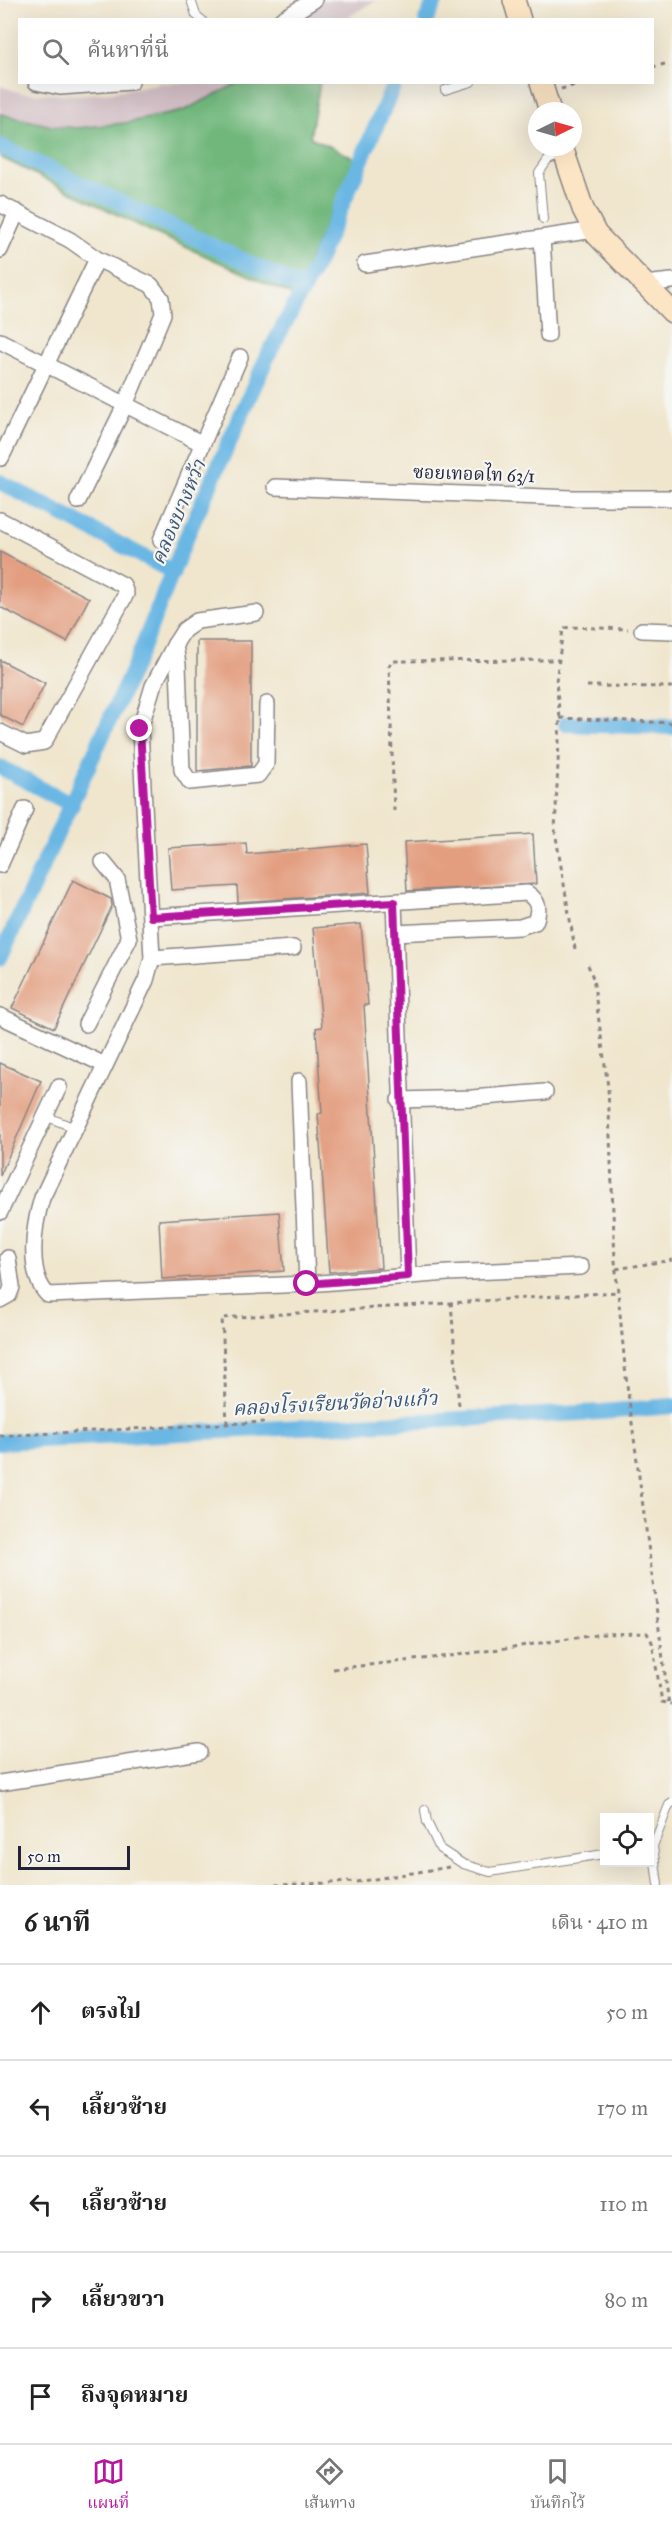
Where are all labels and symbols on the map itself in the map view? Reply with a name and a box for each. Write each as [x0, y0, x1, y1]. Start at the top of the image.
north arrow [528, 102, 582, 156]
water label: คลองบางหว้า [145, 455, 211, 568]
street label: ซอยเทอดไท 63/1 [413, 460, 535, 487]
route end [126, 715, 152, 741]
route start [293, 1270, 319, 1296]
water label: คลองโรงเรียนวัดอ่างแก้ว [232, 1384, 439, 1420]
scale bar [18, 1843, 130, 1870]

